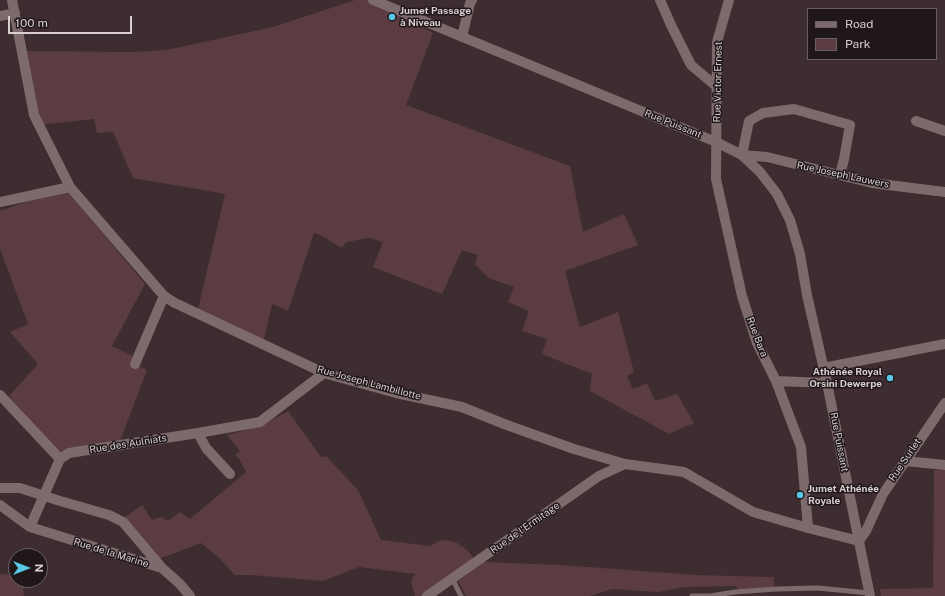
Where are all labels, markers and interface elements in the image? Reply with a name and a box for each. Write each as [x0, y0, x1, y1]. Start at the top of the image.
place label: Jumet Passage à Niveau [400, 5, 471, 28]
scale bar [10, 8, 134, 34]
legend [807, 8, 937, 60]
marker: Jumet Passage à Niveau [387, 12, 397, 22]
text: 100 m [15, 16, 48, 30]
text: Road [845, 17, 873, 31]
text: Park [845, 37, 871, 51]
street label: Rue Victor Ernest [711, 41, 725, 123]
street label: Rue Puissant [643, 107, 703, 141]
street label: Rue Joseph Lauwers [796, 159, 890, 191]
street label: Rue Bara [744, 315, 770, 359]
street label: Rue Joseph Lambillotte [316, 363, 422, 403]
place label: Athénée Royal Orsini Dewerpe [809, 366, 882, 390]
marker: Athénée Royal Orsini Dewerpe [885, 373, 895, 383]
street label: Rue Puissant [827, 411, 851, 473]
street label: Rue des Aulniats [89, 432, 167, 456]
street label: Rue Surlet [886, 436, 924, 484]
place label: Jumet Athénée Royale [808, 483, 879, 506]
marker: Jumet Athénée Royale [795, 490, 805, 500]
street label: Rue de l'Ermitage [488, 500, 562, 556]
street label: Rue de la Marine [72, 536, 150, 570]
north arrow [8, 548, 48, 588]
text: N [33, 564, 45, 572]

